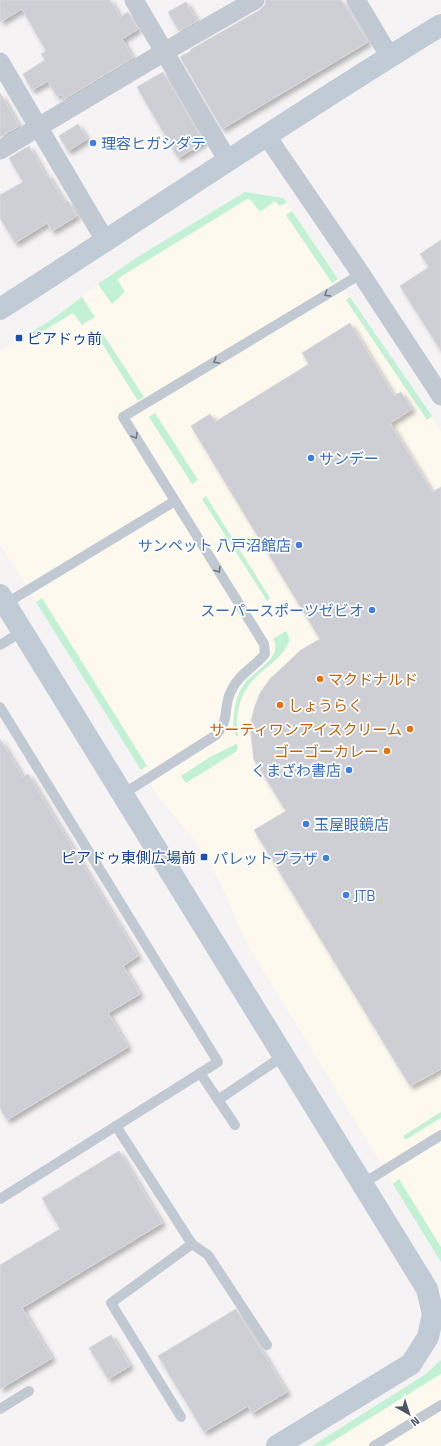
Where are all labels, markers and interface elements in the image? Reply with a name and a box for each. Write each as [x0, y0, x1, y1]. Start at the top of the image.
place label: 理容ヒガシダテ [101, 132, 206, 155]
marker: 理容ヒガシダテ [88, 138, 98, 148]
one-way arrow [324, 289, 331, 296]
place label: ピアドゥ前 [27, 327, 102, 350]
marker: ピアドゥ前 [14, 333, 24, 343]
one-way arrow [213, 356, 220, 364]
one-way arrow [130, 432, 137, 439]
place label: サンデー [319, 447, 379, 470]
marker: サンデー [306, 453, 316, 463]
place label: サンペット 八戸沼館店 [138, 534, 291, 557]
marker: サンペット 八戸沼館店 [294, 540, 304, 550]
one-way arrow [213, 566, 221, 573]
place label: スーパースポーツゼビオ [200, 599, 364, 622]
marker: スーパースポーツゼビオ [367, 605, 377, 615]
place label: マクドナルド [328, 668, 418, 691]
marker: マクドナルド [315, 674, 325, 684]
place label: しょうらく [288, 694, 363, 717]
marker: しょうらく [275, 700, 285, 710]
place label: サーティワンアイスクリーム [210, 718, 402, 741]
marker: サーティワンアイスクリーム [405, 724, 415, 734]
place label: ゴーゴーカレー [274, 740, 379, 763]
marker: ゴーゴーカレー [382, 746, 392, 756]
place label: くまざわ書店 [251, 759, 341, 782]
marker: くまざわ書店 [344, 765, 354, 775]
place label: 玉屋眼鏡店 [314, 813, 389, 836]
marker: 玉屋眼鏡店 [301, 819, 311, 829]
place label: ピアドゥ東側広場前 [61, 846, 196, 869]
place label: パレットプラザ [213, 847, 318, 870]
marker: ピアドゥ東側広場前 [199, 852, 209, 862]
marker: パレットプラザ [321, 853, 331, 863]
place label: JTB [354, 884, 375, 907]
marker: JTB [341, 890, 351, 900]
north arrow [389, 1394, 429, 1434]
text: N [407, 1413, 423, 1430]

